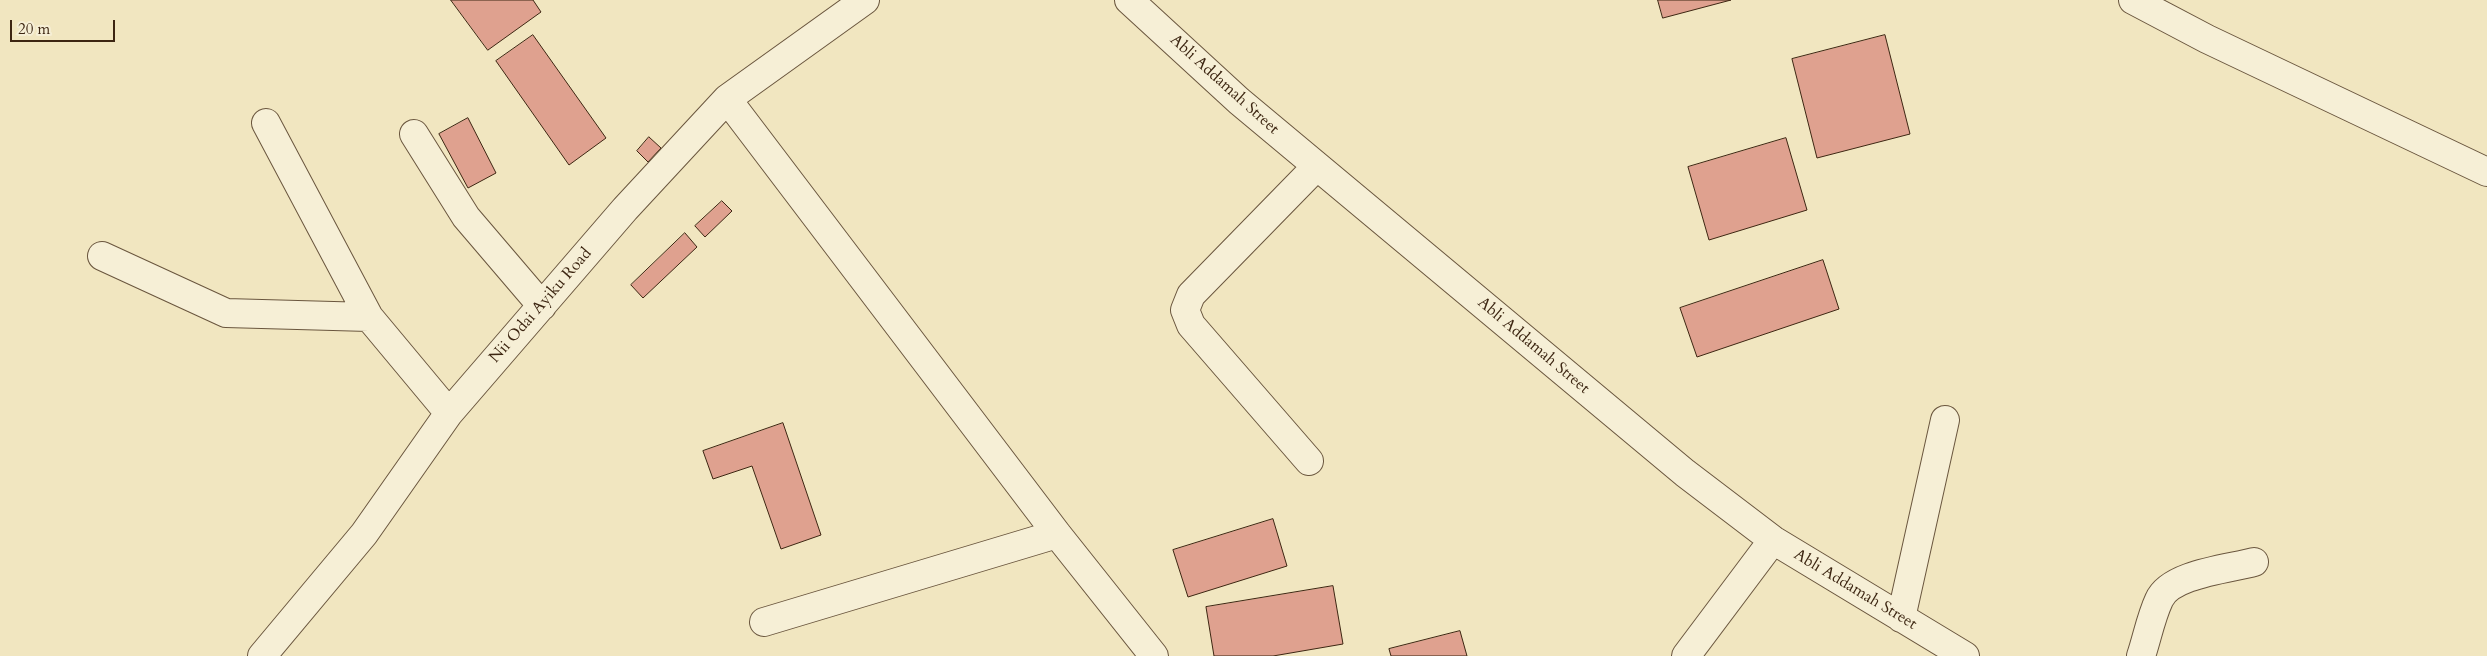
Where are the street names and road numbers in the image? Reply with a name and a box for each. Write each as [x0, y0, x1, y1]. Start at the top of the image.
street label: Abli Addamah Street [1165, 31, 1283, 139]
street label: Nii Odai Ayiku Road [486, 245, 596, 367]
street label: Abli Addamah Street [1473, 294, 1593, 398]
street label: Abli Addamah Street [1790, 546, 1920, 634]

